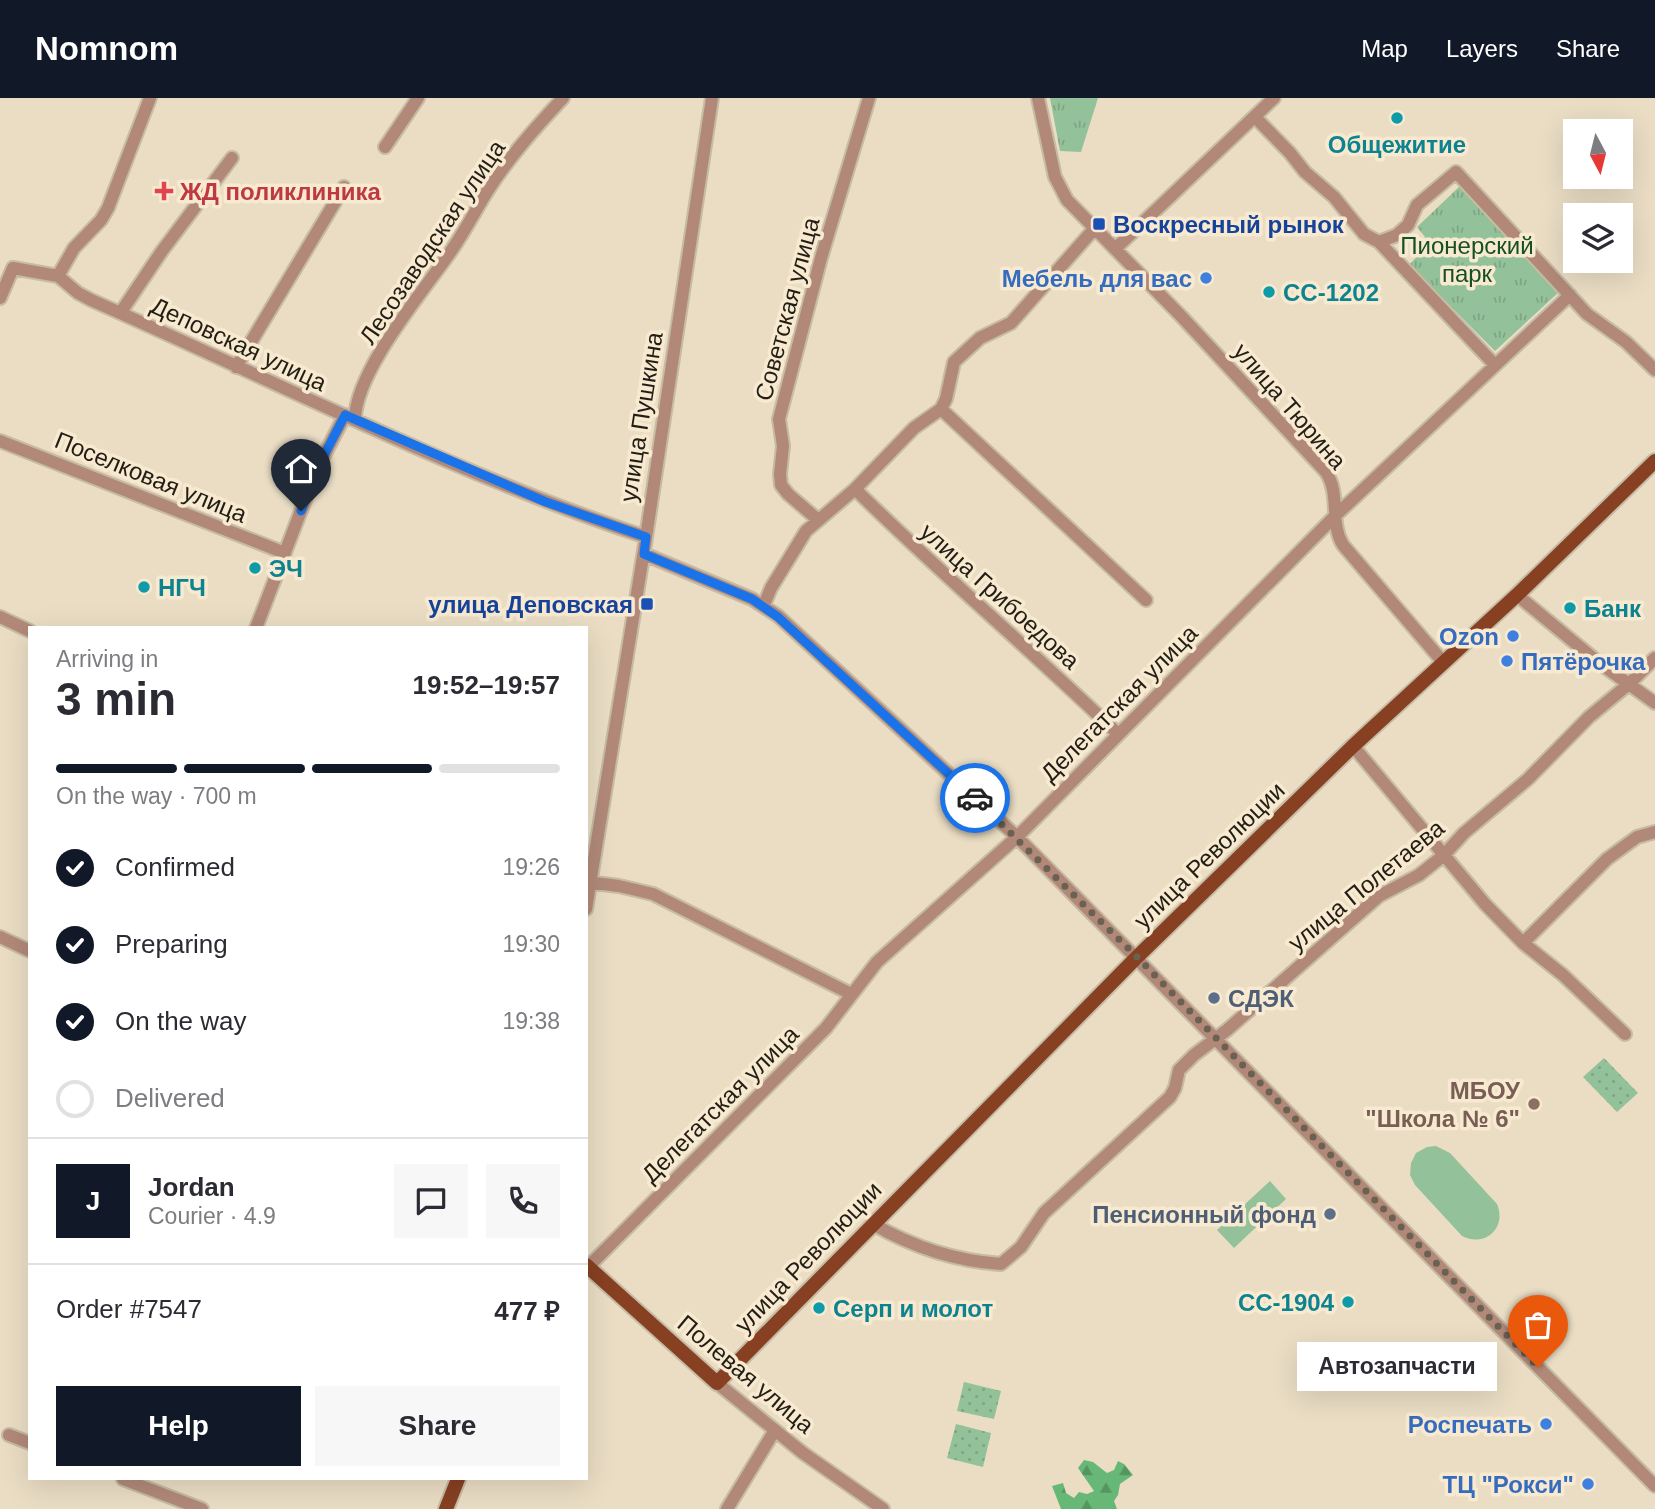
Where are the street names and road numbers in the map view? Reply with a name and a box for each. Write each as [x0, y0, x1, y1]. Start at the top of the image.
street label: Лесозаводская улица [354, 134, 511, 349]
street label: Советская улица [750, 214, 825, 404]
street label: Деповская улица [147, 292, 332, 397]
street label: улица Пушкина [614, 329, 668, 504]
street label: улица Тюрина [1228, 338, 1352, 475]
street label: Поселковая улица [51, 426, 252, 528]
street label: улица Грибоедова [915, 518, 1085, 675]
street label: Делегатская улица [1035, 619, 1203, 787]
street label: улица Революции [1128, 776, 1290, 934]
street label: улица Полетаева [1283, 814, 1450, 956]
street label: Делегатская улица [636, 1020, 804, 1188]
street label: улица Революции [729, 1176, 887, 1338]
street label: Полевая улица [673, 1309, 820, 1439]

